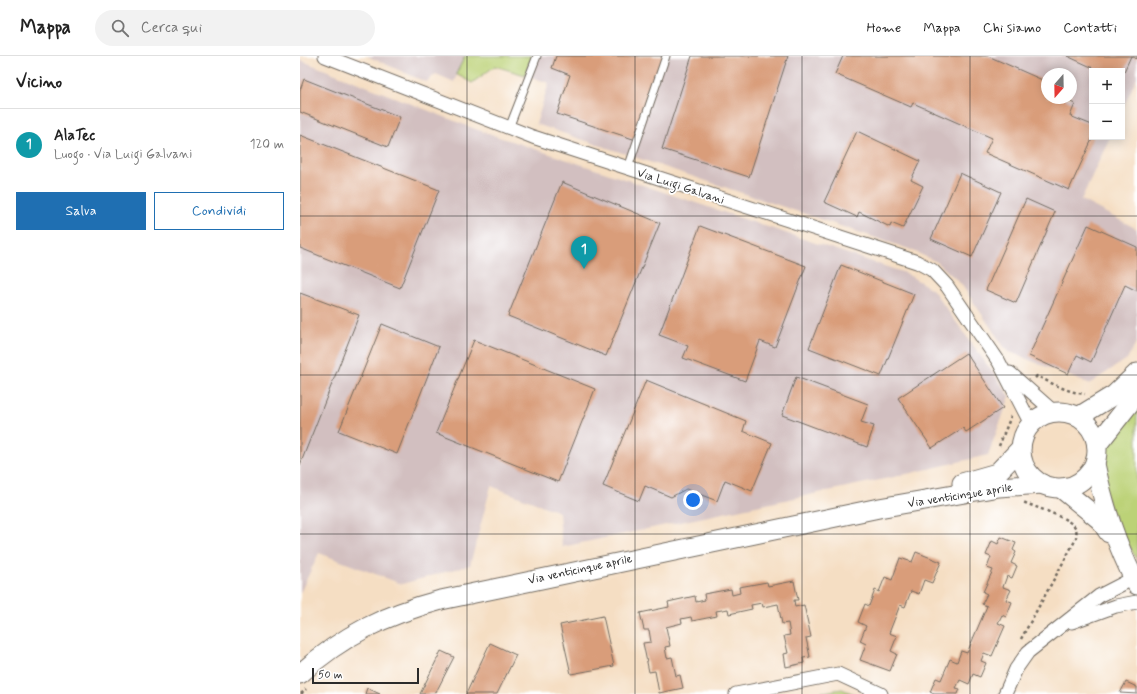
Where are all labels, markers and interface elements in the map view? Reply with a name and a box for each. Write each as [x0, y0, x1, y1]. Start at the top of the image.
search box [95, 10, 375, 46]
text: Mappa [20, 15, 71, 40]
icon: search [109, 17, 131, 39]
text: Cerca qui [141, 18, 202, 38]
text: Home [866, 19, 901, 37]
text: Mappa [923, 19, 961, 37]
text: Chi siamo [983, 19, 1041, 37]
text: Contatti [1063, 19, 1117, 37]
north arrow [1041, 68, 1077, 104]
map controls [1089, 68, 1125, 140]
button: + [1089, 68, 1125, 104]
text: Vicino [16, 71, 62, 93]
button: − [1089, 104, 1125, 140]
text: AlaTec [54, 126, 95, 146]
text: 1 [26, 136, 32, 153]
text: 120 m [250, 136, 284, 153]
text: Luogo · Via Luigi Galvani [54, 146, 192, 163]
street label: Via Luigi Galvani [635, 165, 726, 210]
button: Salva [16, 192, 146, 230]
button: Condividi [154, 192, 284, 230]
pin: 1 [571, 236, 597, 269]
street label: Via venticinque aprile [907, 480, 1014, 512]
your location [683, 490, 703, 510]
street label: Via venticinque aprile [527, 551, 634, 589]
scale bar [312, 666, 419, 685]
text: 50 m [318, 668, 343, 682]

